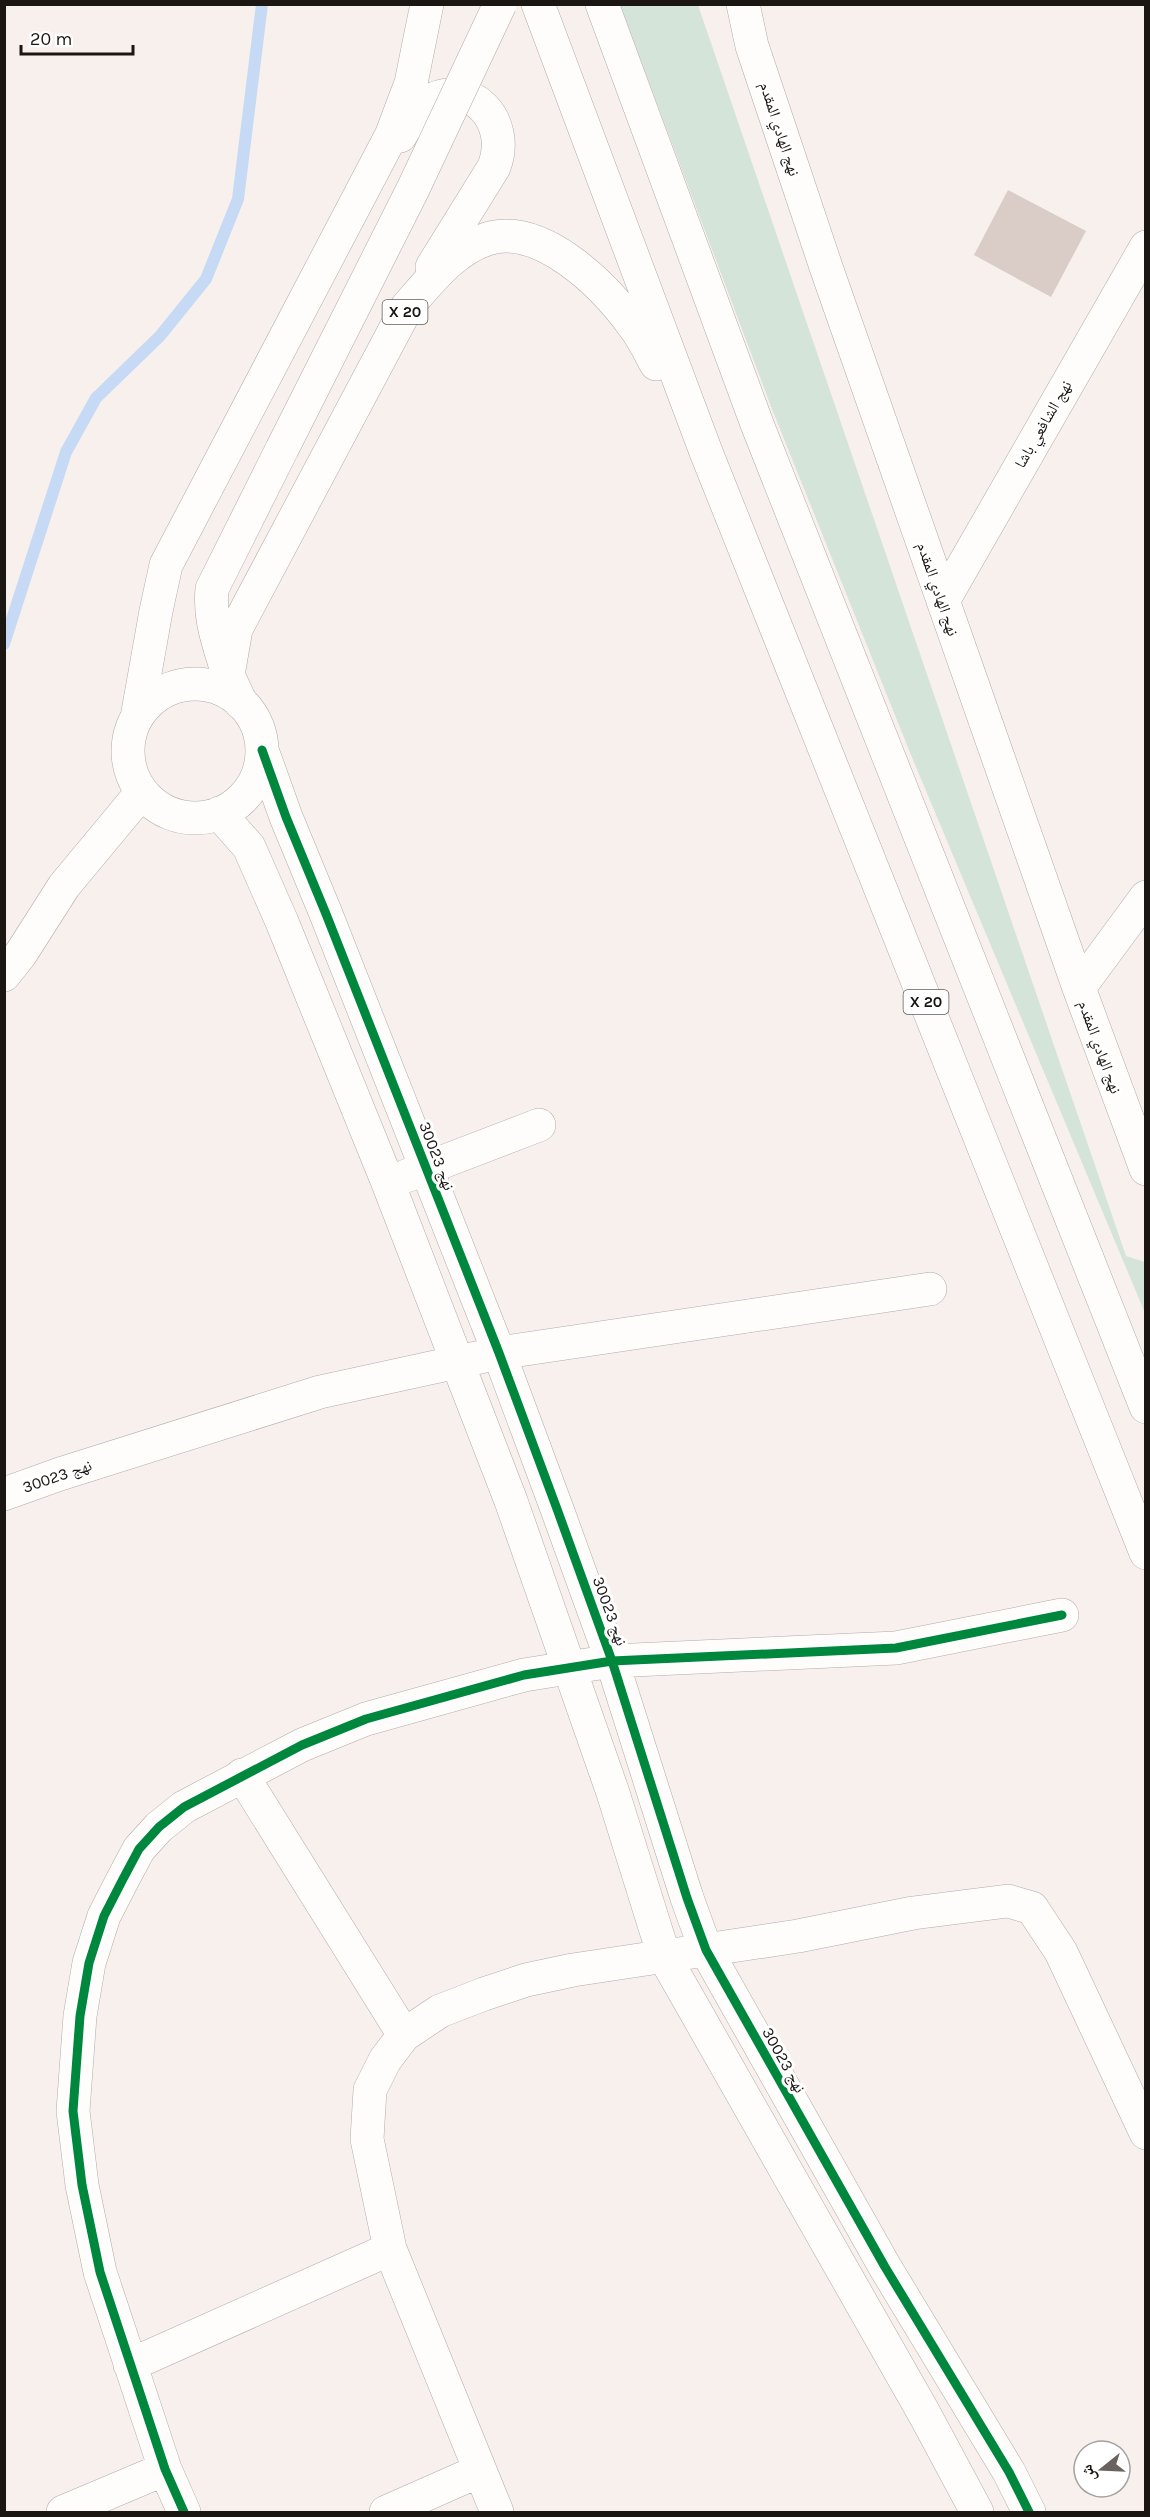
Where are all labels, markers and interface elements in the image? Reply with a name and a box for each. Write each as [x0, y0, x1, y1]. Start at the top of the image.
scale bar [21, 18, 134, 56]
text: 20 m [30, 28, 72, 50]
street label: نهج الهادي المقدم [753, 79, 804, 179]
road number: X 20 [382, 300, 428, 324]
street label: نهج الشافعي باشا [1010, 377, 1078, 473]
street label: نهج الهادي المقدم [910, 540, 963, 639]
road number: X 20 [904, 990, 948, 1014]
street label: نهج الهادي المقدم [1071, 998, 1126, 1097]
street label: نهج 30023 [414, 1119, 459, 1193]
street label: نهج 30023 [20, 1455, 95, 1498]
street label: نهج 30023 [588, 1574, 631, 1648]
street label: نهج 30023 [757, 2024, 810, 2097]
north arrow [1072, 2439, 1132, 2499]
text: ش [1077, 2462, 1100, 2484]

